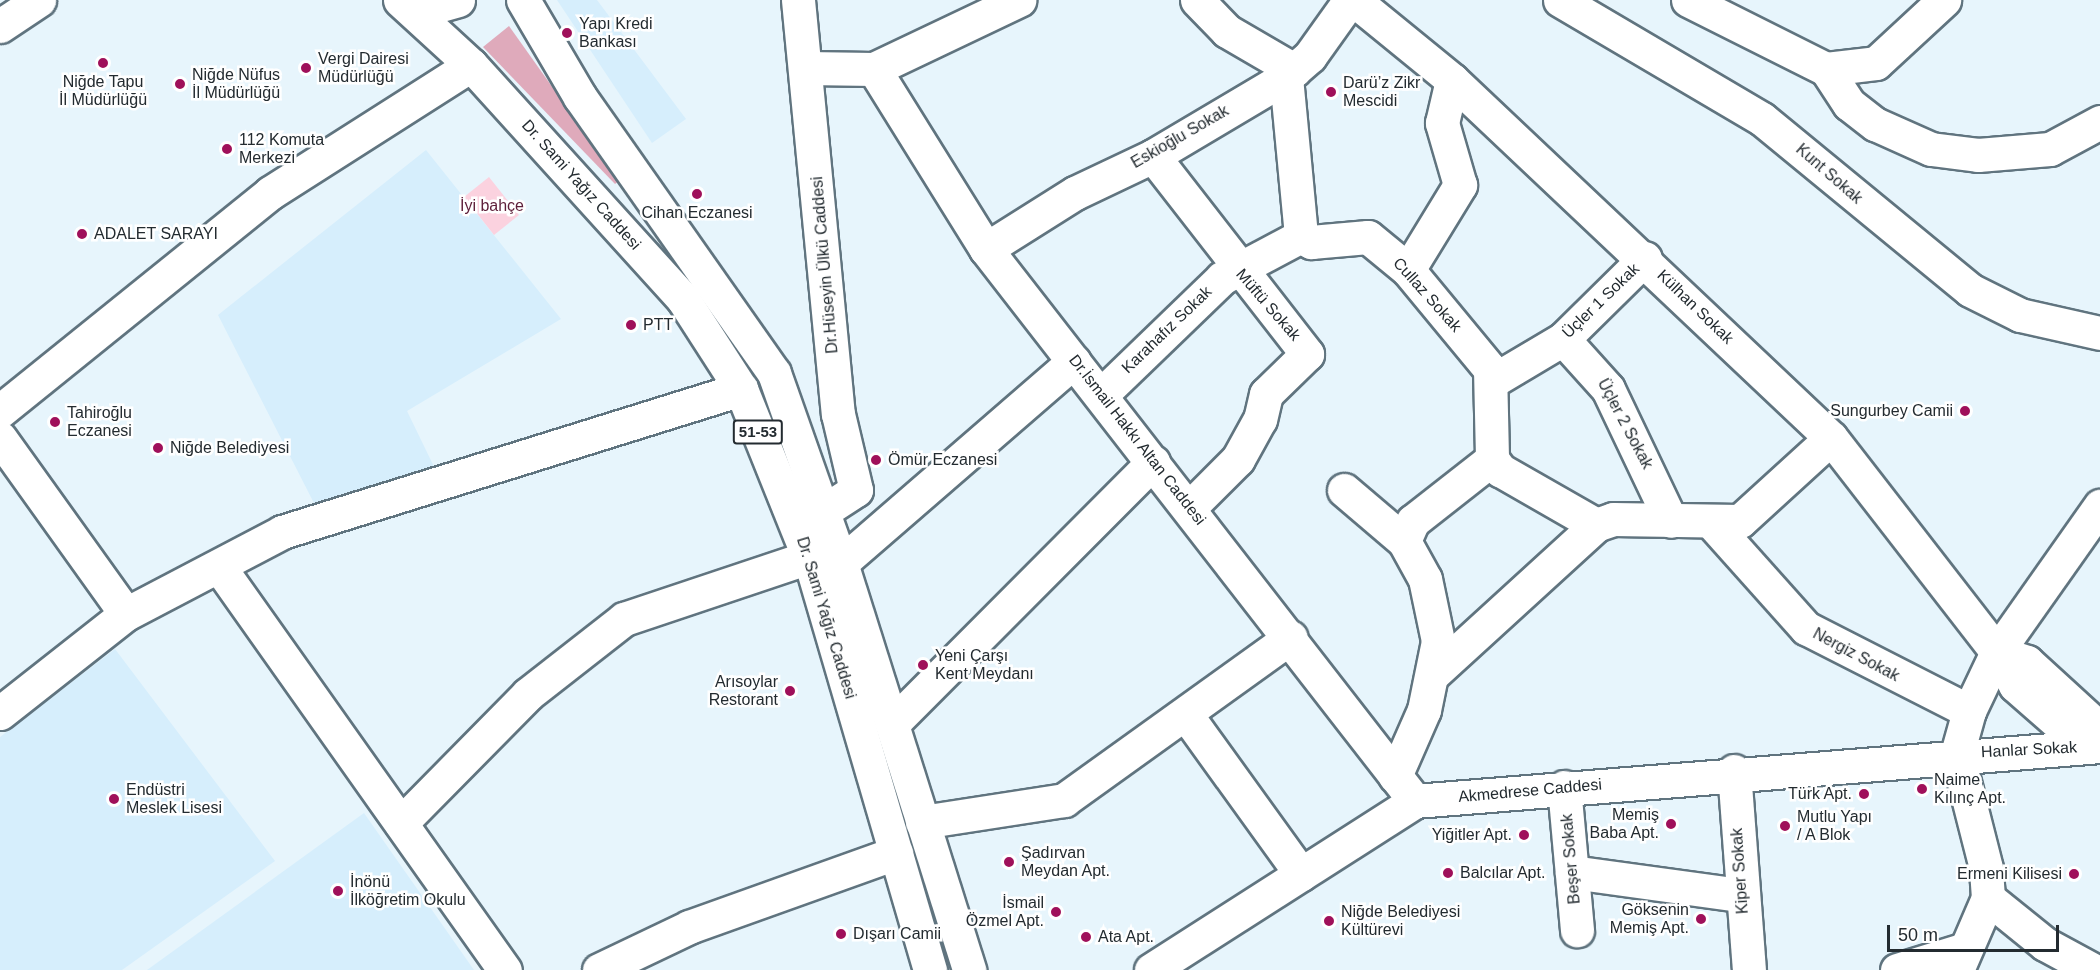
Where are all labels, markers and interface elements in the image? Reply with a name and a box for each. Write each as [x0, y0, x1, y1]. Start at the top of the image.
place label: Yapı Kredi Bankası [579, 14, 653, 52]
marker: Yapı Kredi Bankası [560, 26, 574, 40]
place label: Vergi Dairesi Müdürlüğü [318, 49, 409, 87]
marker: Niğde Tapu İl Müdürlüğü [96, 56, 110, 70]
marker: Vergi Dairesi Müdürlüğü [299, 61, 313, 75]
place label: Niğde Nüfus İl Müdürlüğü [192, 65, 280, 103]
place label: Niğde Tapu İl Müdürlüğü [59, 72, 147, 110]
place label: Darü’z Zikr Mescidi [1343, 73, 1420, 111]
marker: Niğde Nüfus İl Müdürlüğü [173, 77, 187, 91]
marker: Darü’z Zikr Mescidi [1324, 85, 1338, 99]
street label: Eskioğlu Sokak [1128, 101, 1232, 173]
street label: Dr. Sami Yağız Caddesi [517, 116, 645, 254]
place label: 112 Komuta Merkezi [239, 130, 324, 168]
street label: Kunt Sokak [1792, 140, 1866, 208]
marker: 112 Komuta Merkezi [220, 142, 234, 156]
street label: Dr.Hüseyin Ülkü Caddesi [808, 176, 842, 354]
marker: Cihan Eczanesi [690, 187, 704, 201]
park label: İyi bahçe [460, 196, 524, 216]
place label: Cihan Eczanesi [641, 203, 753, 223]
place label: ADALET SARAYI [94, 224, 218, 244]
marker: ADALET SARAYI [75, 227, 89, 241]
street label: Cullaz Sokak [1389, 254, 1465, 336]
street label: Üçler 1 Sokak [1559, 260, 1643, 342]
street label: Müftü Sokak [1232, 265, 1304, 345]
street label: Külhan Sokak [1653, 266, 1737, 348]
street label: Karahafız Sokak [1118, 282, 1216, 378]
place label: PTT [643, 315, 673, 335]
marker: PTT [624, 318, 638, 332]
street label: Dr.İsmail Hakkı Altan Caddesi [1064, 351, 1210, 529]
street label: Üçler 2 Sokak [1593, 376, 1657, 472]
place label: Sungurbey Camii [1830, 401, 1953, 421]
place label: Tahiroğlu Eczanesi [67, 403, 132, 441]
marker: Sungurbey Camii [1958, 404, 1972, 418]
marker: Tahiroğlu Eczanesi [48, 415, 62, 429]
road number: 51-53 [732, 420, 783, 444]
place label: Niğde Belediyesi [170, 438, 289, 458]
marker: Niğde Belediyesi [151, 441, 165, 455]
place label: Ömür Eczanesi [888, 450, 997, 470]
marker: Ömür Eczanesi [869, 453, 883, 467]
street label: Dr. Sami Yağız Caddesi [792, 535, 860, 701]
street label: Nergiz Sokak [1809, 624, 1903, 686]
place label: Yeni Çarşı Kent Meydanı [935, 646, 1034, 684]
marker: Yeni Çarşı Kent Meydanı [916, 658, 930, 672]
place label: Arısoylar Restorant [709, 672, 778, 710]
marker: Arısoylar Restorant [783, 684, 797, 698]
street label: Hanlar Sokak [1981, 738, 2077, 762]
place label: Naime Kılınç Apt. [1934, 770, 2007, 808]
street label: Akmedrese Caddesi [1457, 775, 1603, 807]
place label: Endüstri Meslek Lisesi [126, 780, 222, 818]
marker: Naime Kılınç Apt. [1915, 782, 1929, 796]
place label: Türk Apt. [1787, 784, 1852, 804]
marker: Türk Apt. [1857, 787, 1871, 801]
marker: Endüstri Meslek Lisesi [107, 792, 121, 806]
place label: Memiş Baba Apt. [1589, 805, 1659, 843]
place label: Mutlu Yapı / A Blok [1797, 807, 1872, 845]
street label: Beşer Sokak [1557, 813, 1585, 905]
marker: Memiş Baba Apt. [1664, 817, 1678, 831]
marker: Mutlu Yapı / A Blok [1778, 819, 1792, 833]
place label: Yiğitler Apt. [1431, 825, 1512, 845]
street label: Kiper Sokak [1727, 827, 1753, 915]
marker: Yiğitler Apt. [1517, 828, 1531, 842]
place label: Şadırvan Meydan Apt. [1021, 843, 1111, 881]
marker: Şadırvan Meydan Apt. [1002, 855, 1016, 869]
place label: Balcılar Apt. [1460, 863, 1546, 883]
place label: Ermeni Kilisesi [1957, 864, 2062, 884]
marker: Balcılar Apt. [1441, 866, 1455, 880]
marker: Ermeni Kilisesi [2067, 867, 2081, 881]
place label: İnönü İlköğretim Okulu [350, 872, 466, 910]
marker: İnönü İlköğretim Okulu [331, 884, 345, 898]
place label: İsmail Özmel Apt. [965, 893, 1044, 931]
place label: Göksenin Memiş Apt. [1609, 900, 1689, 938]
place label: Niğde Belediyesi Kültürevi [1341, 902, 1460, 940]
marker: İsmail Özmel Apt. [1049, 905, 1063, 919]
marker: Göksenin Memiş Apt. [1694, 912, 1708, 926]
scale bar [1890, 913, 2062, 951]
marker: Niğde Belediyesi Kültürevi [1322, 914, 1336, 928]
place label: Dışarı Camii [853, 924, 941, 944]
text: 50 m [1898, 925, 1938, 945]
marker: Dışarı Camii [834, 927, 848, 941]
place label: Ata Apt. [1098, 927, 1155, 947]
marker: Ata Apt. [1079, 930, 1093, 944]

